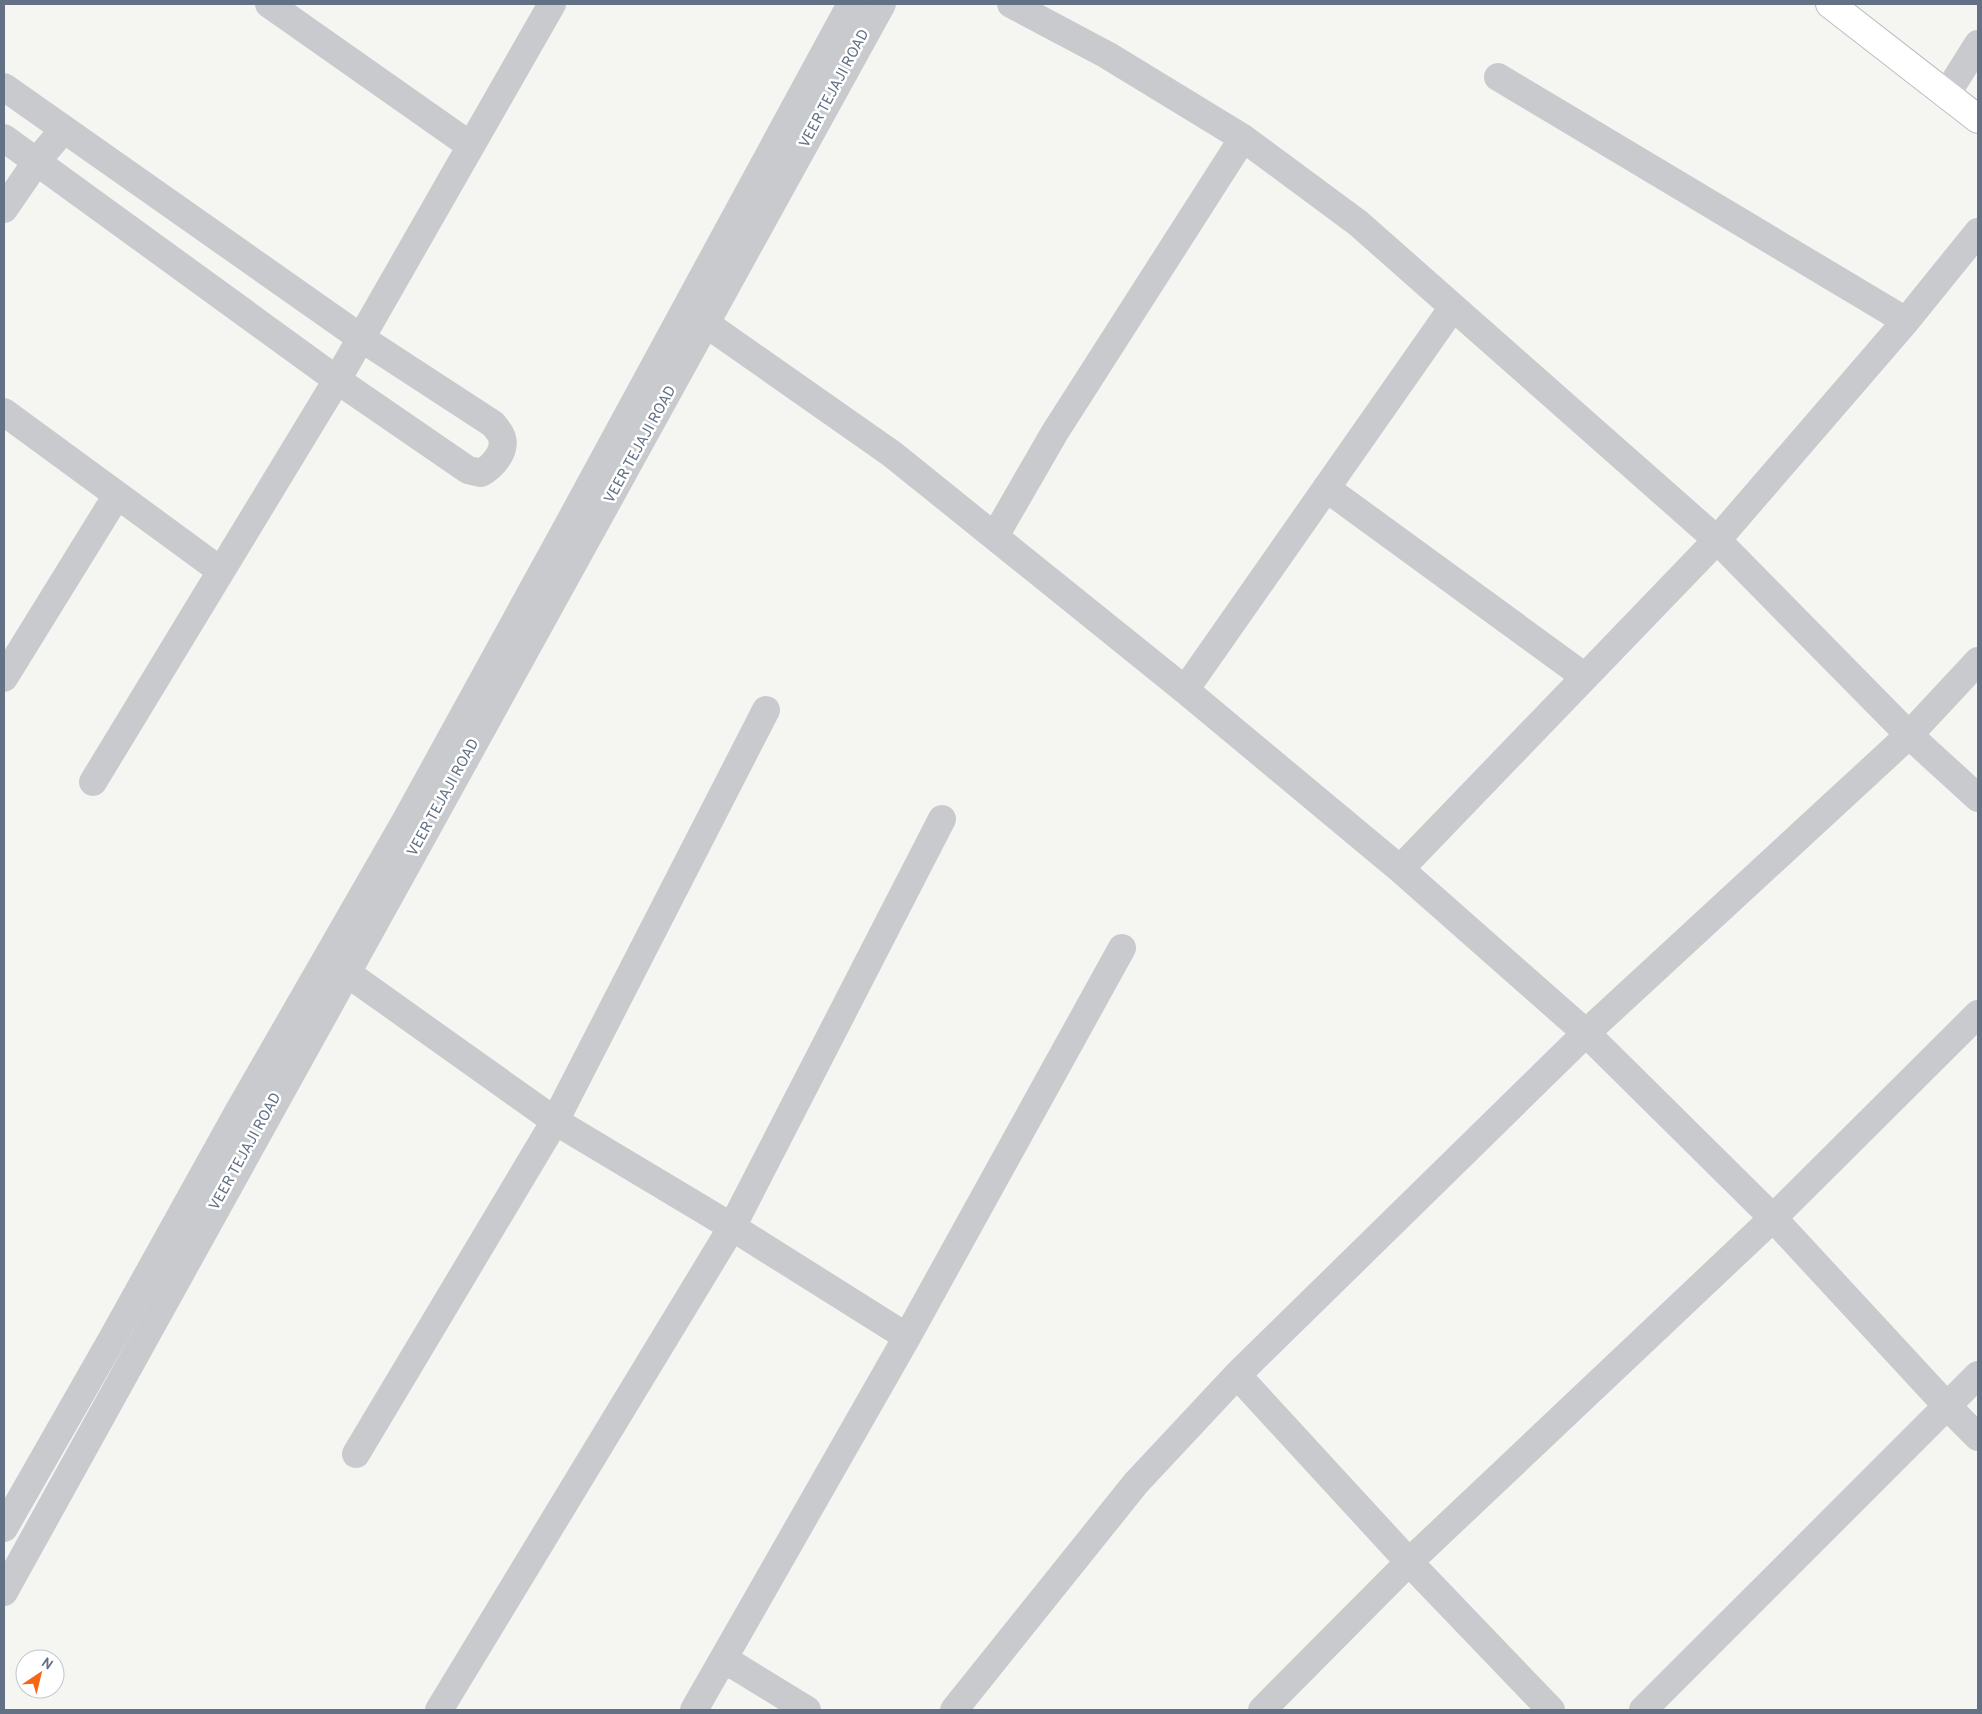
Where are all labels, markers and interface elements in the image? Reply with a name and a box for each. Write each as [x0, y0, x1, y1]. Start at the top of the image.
street label: VEER TEJAJI ROAD [796, 26, 874, 152]
street label: VEER TEJAJI ROAD [601, 383, 681, 507]
street label: VEER TEJAJI ROAD [404, 736, 484, 860]
street label: VEER TEJAJI ROAD [206, 1090, 286, 1214]
north arrow [15, 1649, 65, 1699]
text: N [38, 1655, 56, 1674]

